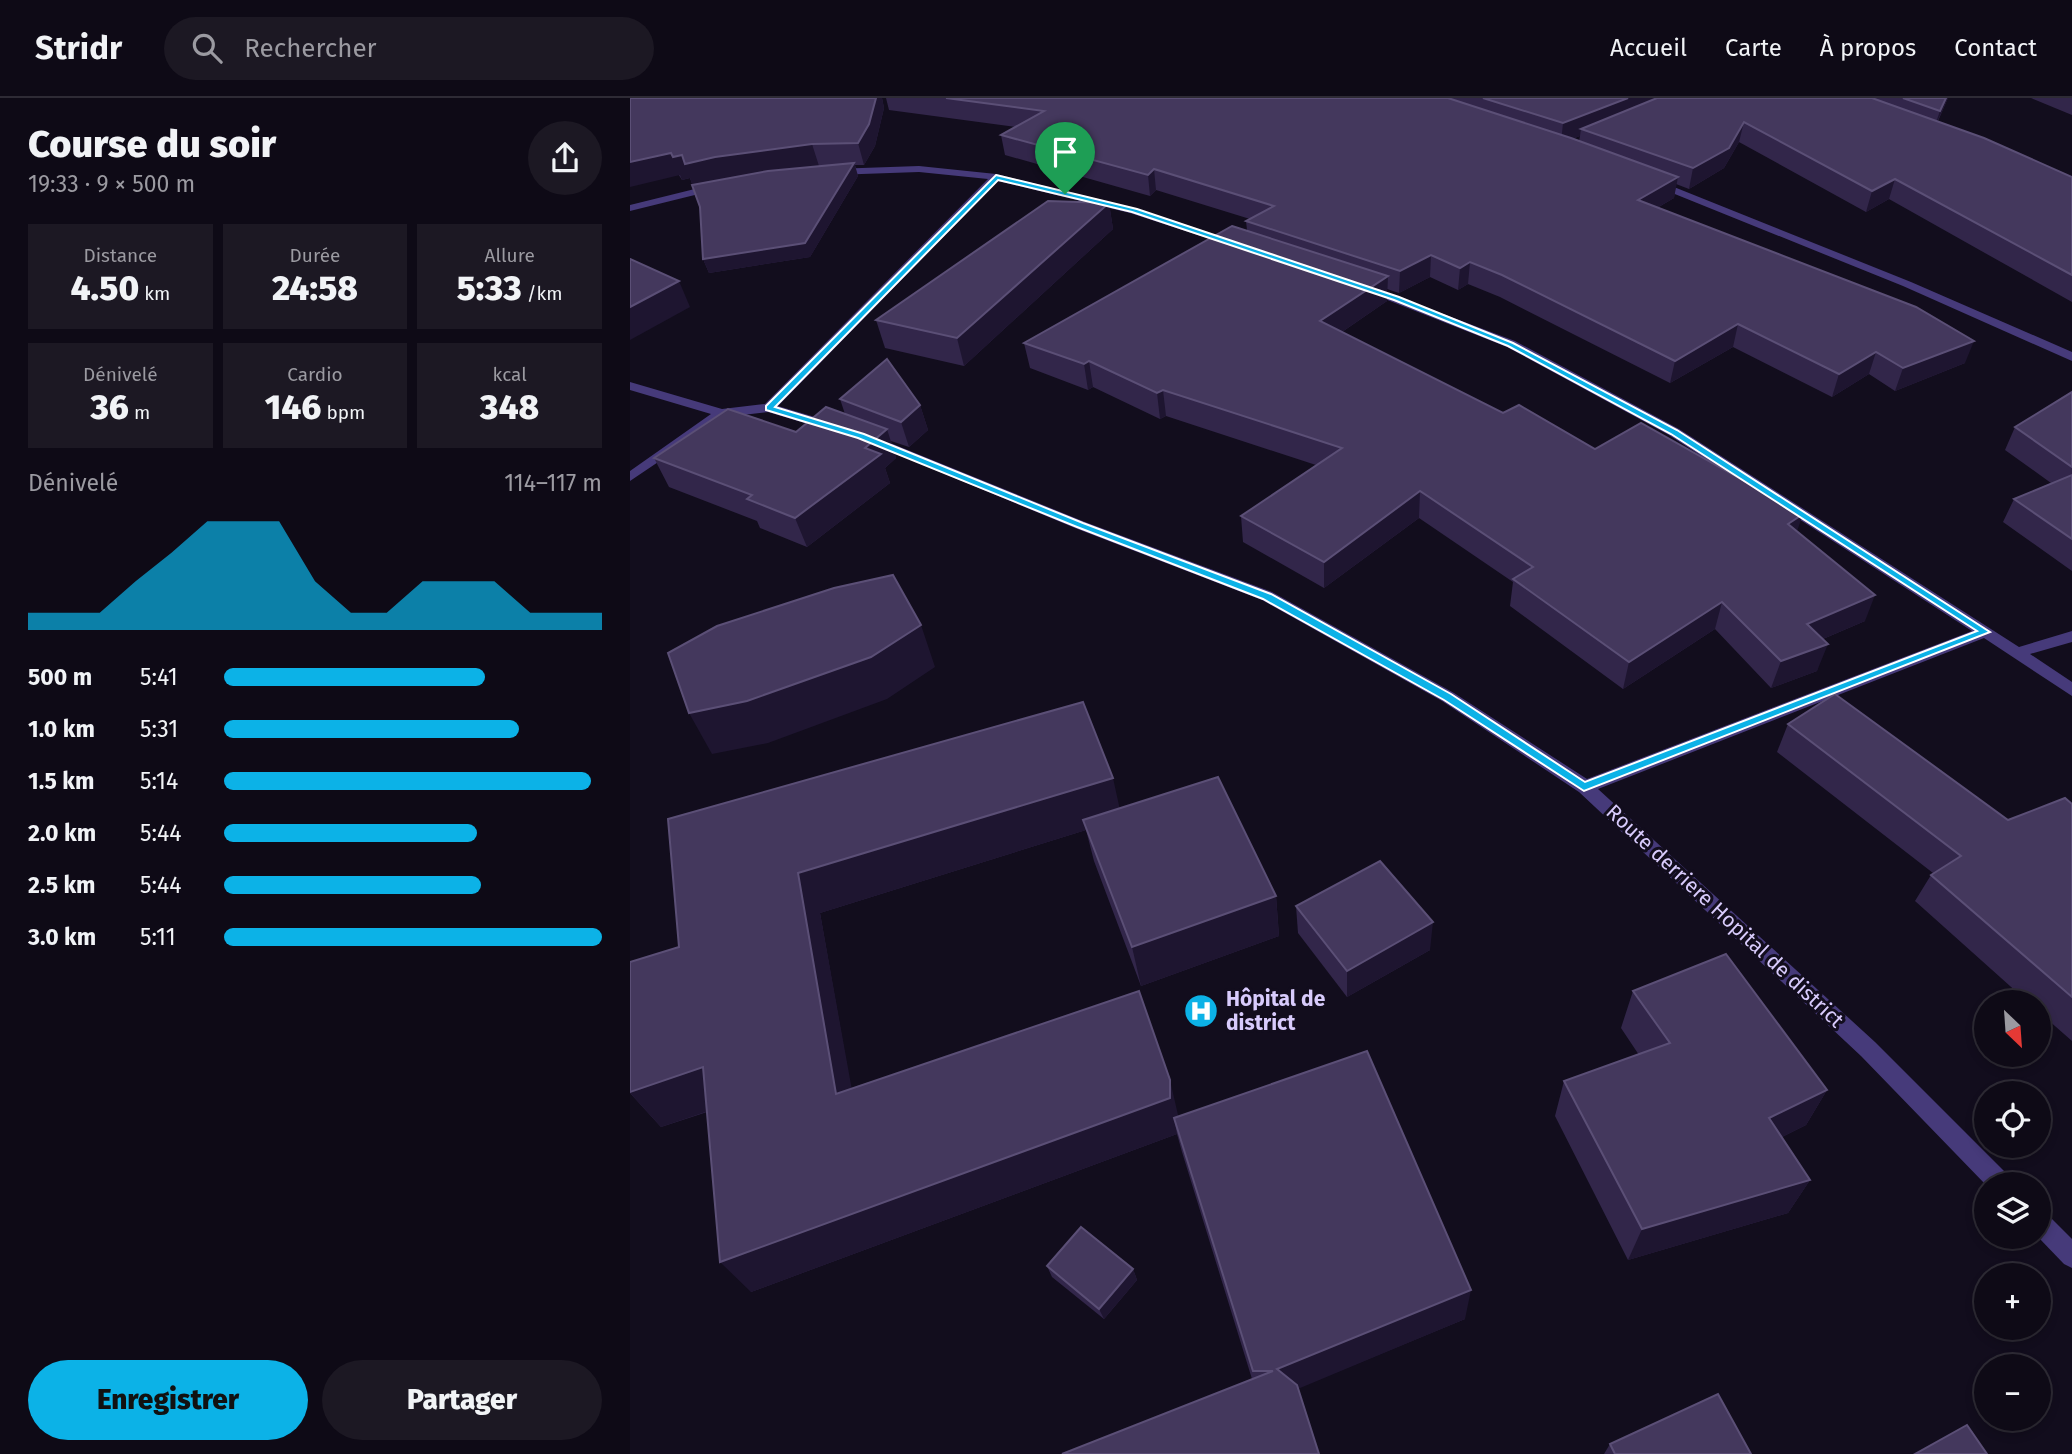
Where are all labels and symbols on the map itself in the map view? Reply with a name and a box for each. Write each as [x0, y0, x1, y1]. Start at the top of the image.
pin [1035, 122, 1095, 194]
street label: Route derriere Hopital de district [1601, 799, 1850, 1033]
place label: Hôpital de district [1226, 986, 1326, 1036]
north arrow [1974, 990, 2051, 1068]
hospital icon: Hôpital de district [1182, 992, 1220, 1030]

